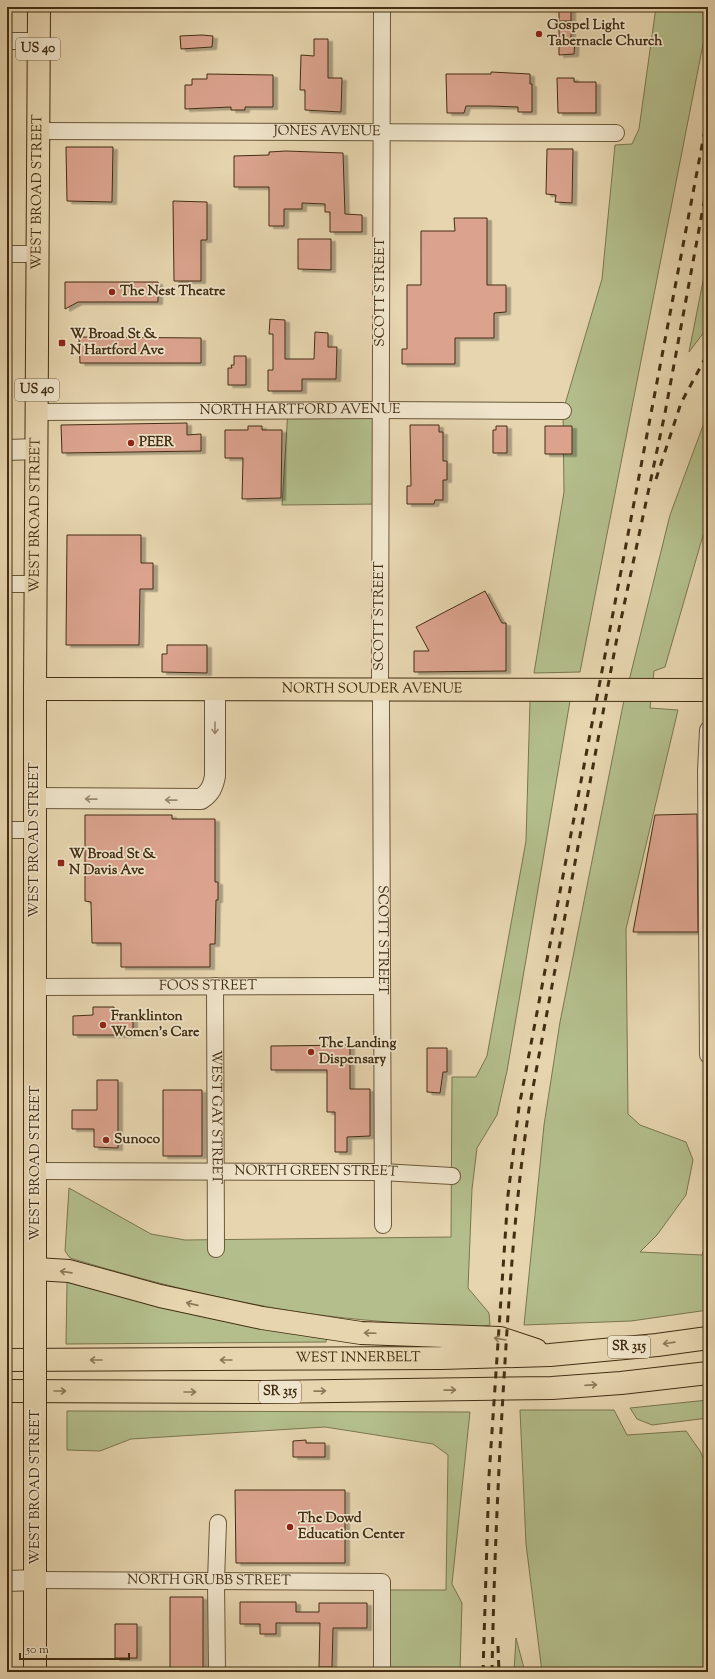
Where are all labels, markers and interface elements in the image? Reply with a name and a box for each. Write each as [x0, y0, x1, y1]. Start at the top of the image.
place label: Gospel Light Tabernacle Church [547, 16, 663, 52]
marker: Gospel Light Tabernacle Church [534, 29, 544, 39]
road number: US 40 [16, 38, 60, 60]
street label: WEST BROAD STREET [27, 114, 48, 270]
street label: JONES AVENUE [272, 122, 381, 142]
street label: SCOTT STREET [371, 237, 391, 347]
place label: The Nest Theatre [120, 282, 226, 302]
marker: The Nest Theatre [107, 287, 117, 297]
place label: W Broad St & N Hartford Ave [70, 325, 164, 361]
marker: W Broad St & N Hartford Ave [57, 338, 67, 348]
road number: US 40 [15, 379, 59, 401]
street label: NORTH HARTFORD AVENUE [199, 400, 401, 421]
place label: PEER [139, 433, 175, 453]
street label: WEST BROAD STREET [26, 437, 46, 593]
marker: PEER [126, 438, 136, 448]
street label: SCOTT STREET [370, 561, 390, 671]
street label: NORTH SOUDER AVENUE [282, 679, 463, 700]
one-way arrow [211, 721, 219, 734]
street label: WEST BROAD STREET [25, 762, 45, 918]
one-way arrow [85, 795, 98, 803]
one-way arrow [165, 796, 178, 804]
place label: W Broad St & N Davis Ave [69, 845, 157, 881]
marker: W Broad St & N Davis Ave [56, 858, 66, 868]
street label: SCOTT STREET [372, 885, 392, 995]
street label: FOOS STREET [159, 976, 257, 997]
place label: Franklinton Women's Care [111, 1007, 200, 1043]
marker: Franklinton Women's Care [98, 1020, 108, 1030]
place label: The Landing Dispensary [319, 1034, 396, 1070]
marker: The Landing Dispensary [306, 1047, 316, 1057]
street label: WEST GAY STREET [205, 1050, 226, 1184]
street label: WEST BROAD STREET [26, 1085, 46, 1241]
place label: Sunoco [114, 1130, 161, 1150]
marker: Sunoco [101, 1135, 111, 1145]
street label: NORTH GREEN STREET [234, 1162, 398, 1183]
one-way arrow [60, 1268, 73, 1275]
one-way arrow [185, 1299, 198, 1307]
one-way arrow [364, 1329, 377, 1337]
one-way arrow [494, 1335, 507, 1343]
road number: SR 315 [608, 1336, 650, 1358]
one-way arrow [663, 1339, 676, 1347]
street label: WEST INNERBELT [295, 1348, 421, 1369]
one-way arrow [90, 1356, 103, 1364]
one-way arrow [220, 1356, 233, 1364]
road number: SR 315 [259, 1381, 301, 1403]
one-way arrow [584, 1381, 597, 1388]
one-way arrow [443, 1386, 456, 1393]
one-way arrow [53, 1387, 66, 1395]
one-way arrow [313, 1387, 326, 1395]
one-way arrow [183, 1388, 196, 1396]
street label: WEST BROAD STREET [26, 1409, 46, 1565]
place label: The Dowd Education Center [298, 1509, 405, 1545]
marker: The Dowd Education Center [285, 1522, 295, 1532]
street label: NORTH GRUBB STREET [127, 1571, 291, 1591]
scale bar [20, 1635, 129, 1661]
text: 50 m [25, 1641, 49, 1659]

